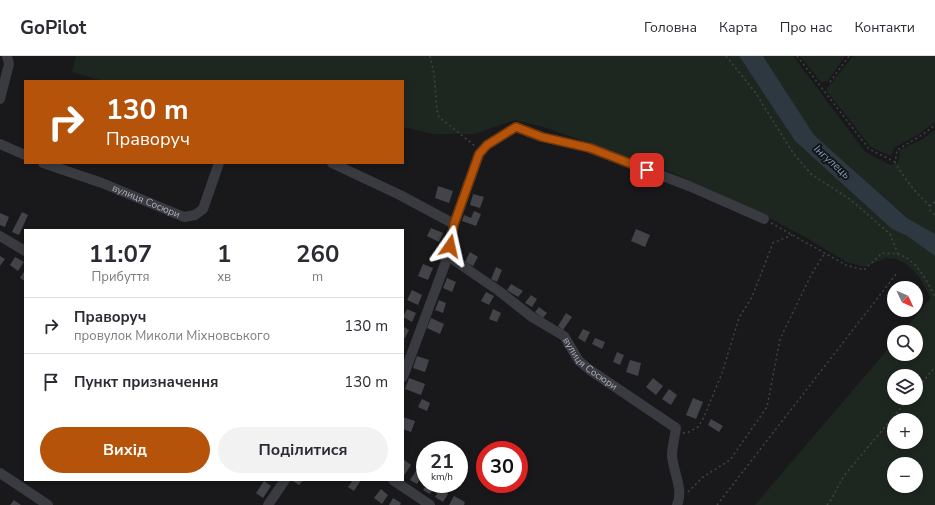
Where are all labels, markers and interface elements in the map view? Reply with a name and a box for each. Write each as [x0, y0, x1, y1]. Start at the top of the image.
text: GoPilot [20, 15, 86, 41]
text: Головна [644, 18, 697, 37]
text: Карта [719, 18, 758, 37]
text: Про нас [780, 18, 832, 37]
text: Контакти [854, 18, 915, 37]
text: 130 m [106, 91, 189, 129]
icon: right [40, 96, 92, 148]
text: Праворуч [106, 127, 190, 151]
water label: Інгулець [811, 142, 854, 182]
pin [630, 153, 664, 187]
icon: arrive [636, 159, 658, 181]
street label: вулиця Сосюри [110, 181, 182, 222]
position arrow [429, 225, 471, 267]
text: 11:07 [89, 238, 152, 270]
text: 1 [217, 238, 231, 270]
text: 260 [296, 238, 339, 270]
text: Прибуття [91, 268, 149, 286]
text: хв [217, 268, 231, 286]
text: m [312, 268, 323, 286]
north arrow [887, 281, 923, 317]
map controls [887, 281, 923, 493]
text: Праворуч [74, 307, 146, 327]
icon: right [40, 315, 62, 337]
text: 130 m [344, 316, 388, 336]
button: search [887, 325, 923, 361]
text: провулок Миколи Міхновського [74, 327, 270, 345]
street label: вулиця Сосюри [559, 335, 620, 394]
button: layers [887, 369, 923, 405]
icon: arrive [40, 371, 62, 393]
text: Пункт призначення [74, 372, 219, 392]
text: 130 m [344, 372, 388, 392]
button: + [887, 413, 923, 449]
button: Вихід [40, 427, 210, 473]
button: Поділитися [218, 427, 388, 473]
speed limit sign: 30 [476, 441, 528, 493]
text: 21 [430, 448, 454, 475]
button: − [887, 457, 923, 493]
text: km/h [431, 470, 453, 484]

